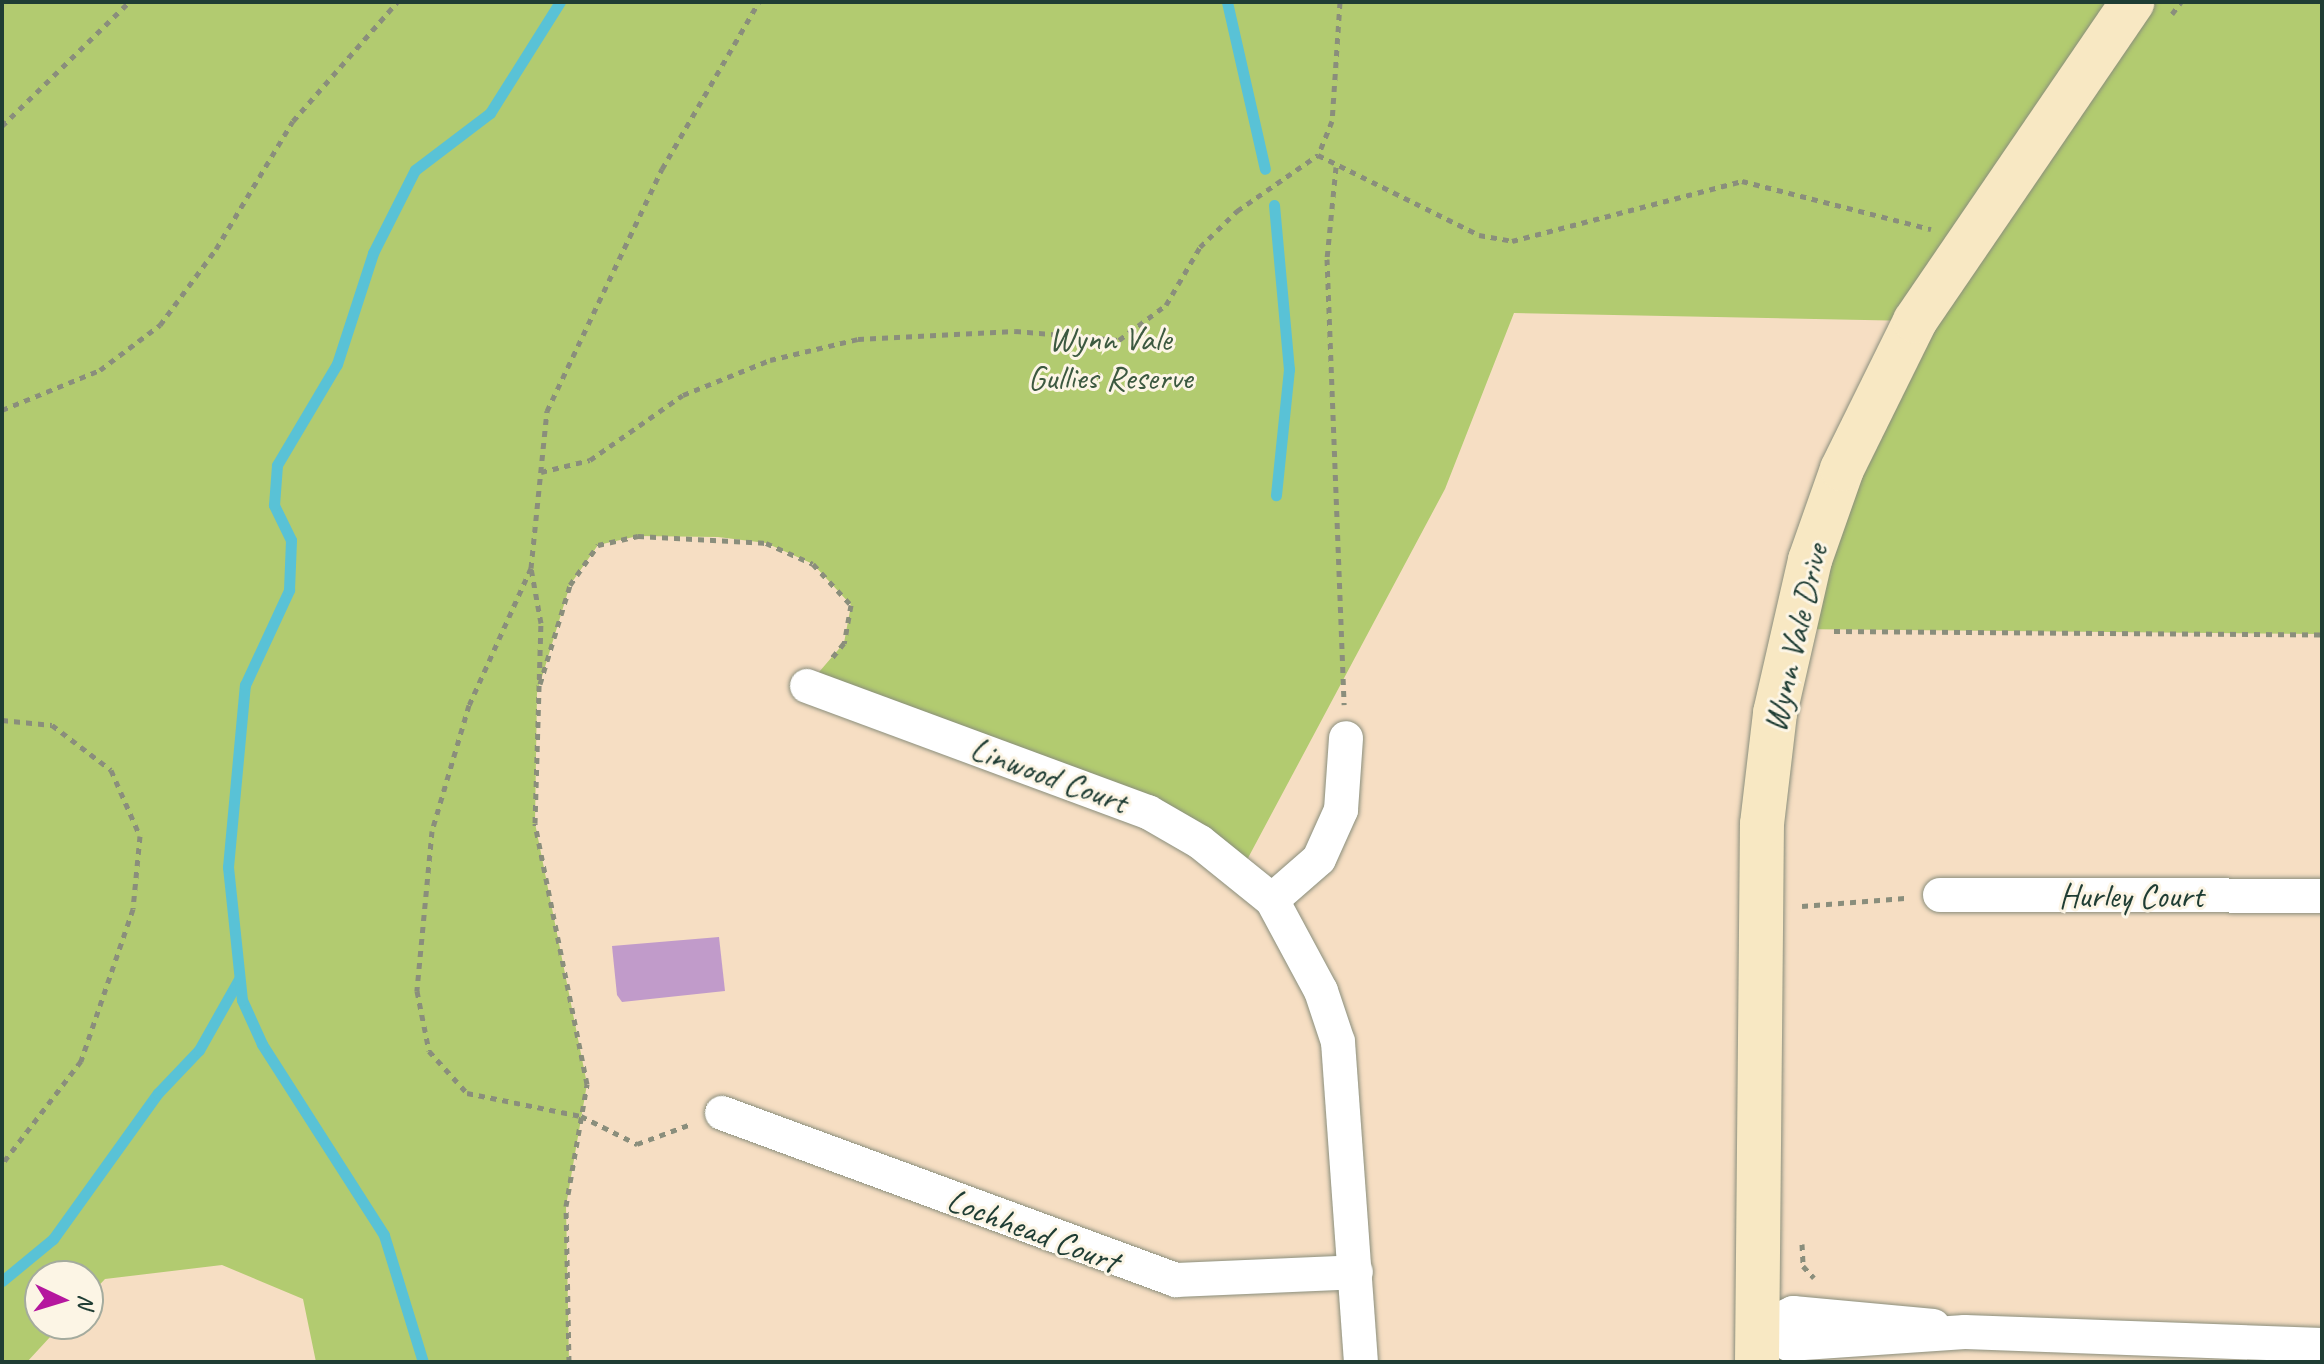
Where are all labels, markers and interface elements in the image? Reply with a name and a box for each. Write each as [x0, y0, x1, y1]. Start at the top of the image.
park label: Wynn Vale Gullies Reserve [1028, 318, 1192, 398]
street label: Wynn Vale Drive [1754, 540, 1836, 736]
street label: Linwood Court [965, 728, 1133, 822]
street label: Hurley Court [2059, 876, 2203, 916]
street label: Lochhead Court [942, 1179, 1124, 1281]
north arrow [24, 1260, 104, 1340]
text: N [72, 1294, 100, 1309]

